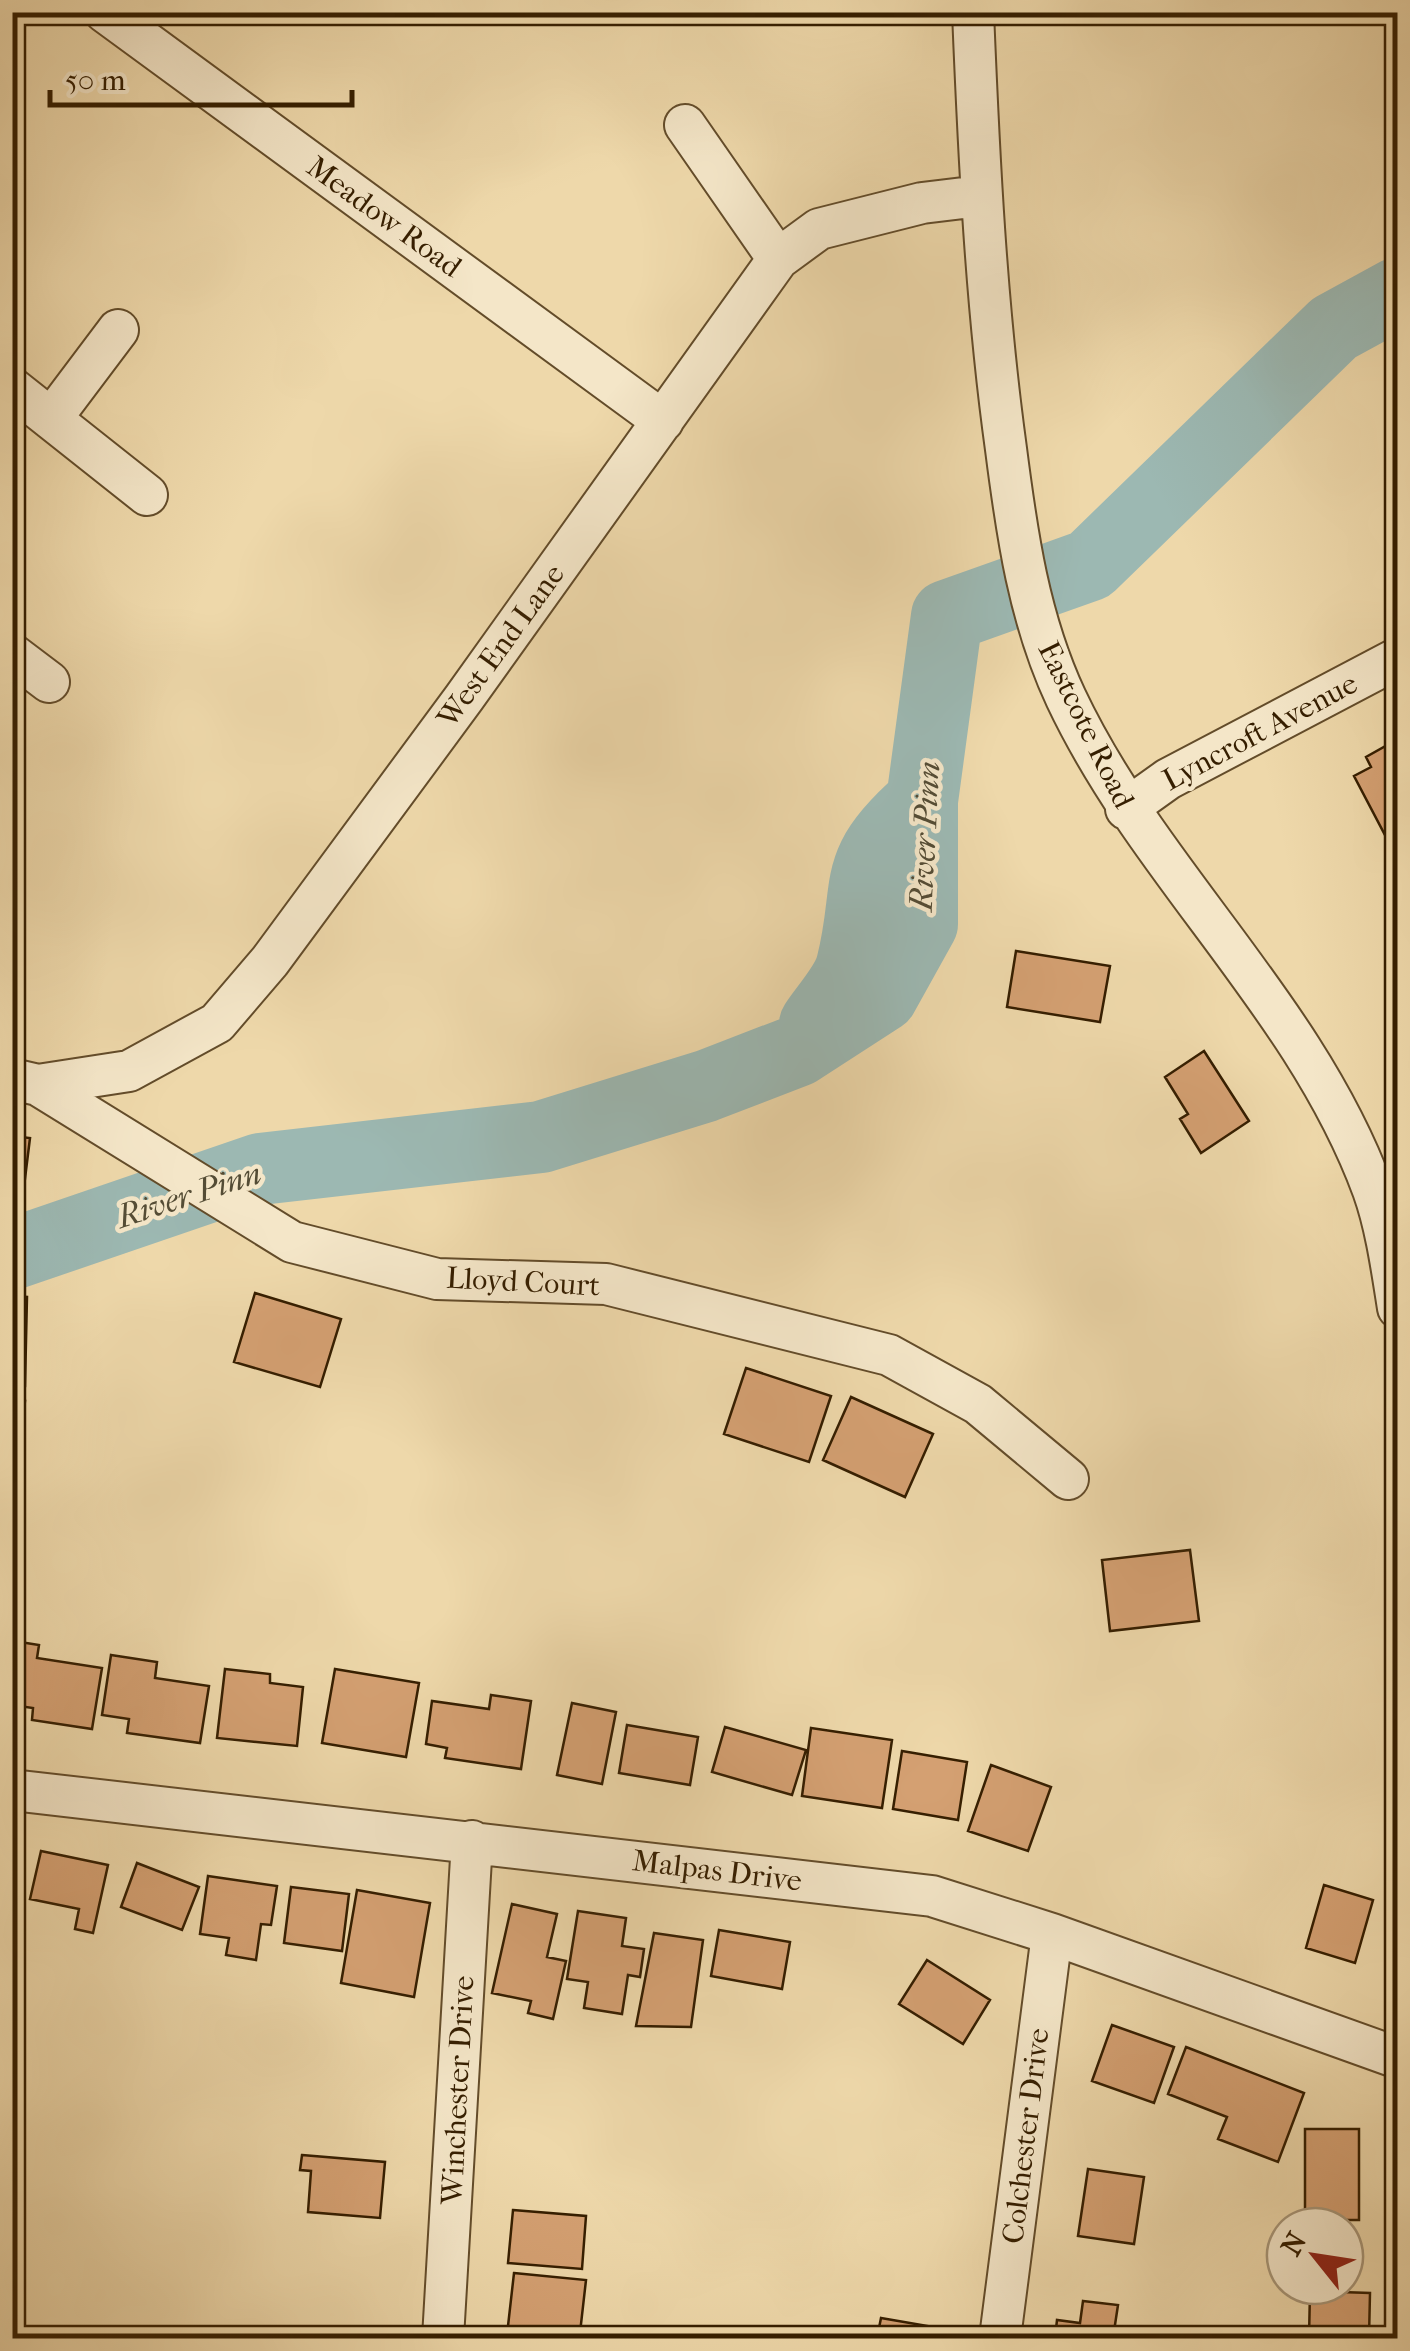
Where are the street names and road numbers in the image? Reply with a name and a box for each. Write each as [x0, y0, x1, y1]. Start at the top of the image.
street label: Meadow Road [300, 149, 469, 285]
street label: West End Lane [430, 558, 572, 735]
street label: Eastcote Road [1031, 636, 1142, 815]
street label: Lyncroft Avenue [1157, 666, 1363, 798]
street label: Lloyd Court [445, 1260, 601, 1304]
street label: Malpas Drive [630, 1843, 804, 1899]
street label: Winchester Drive [434, 1975, 481, 2206]
street label: Colchester Drive [995, 2026, 1057, 2246]

